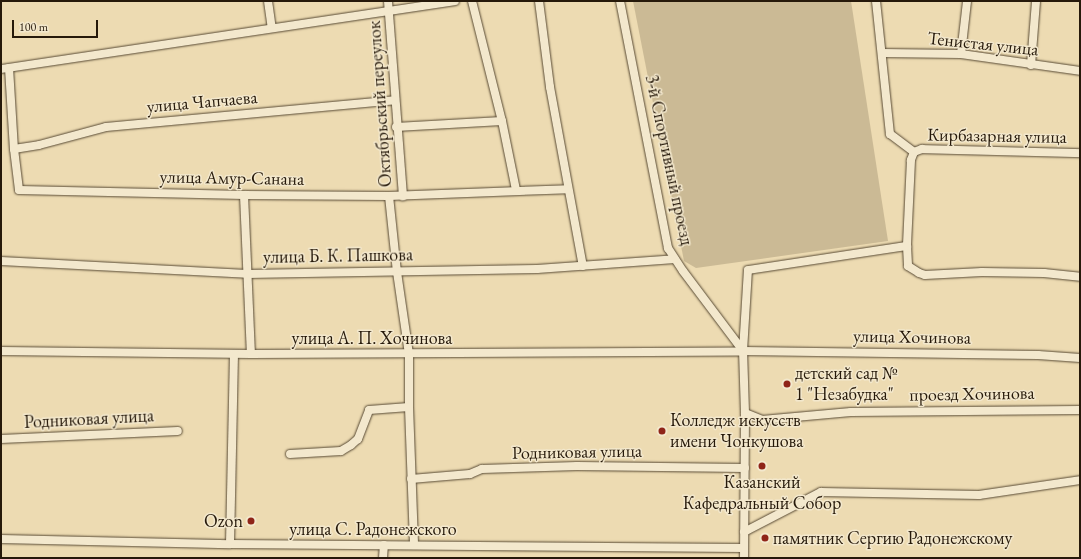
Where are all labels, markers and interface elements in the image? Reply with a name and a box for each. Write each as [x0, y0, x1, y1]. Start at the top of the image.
scale bar [14, 12, 100, 38]
text: 100 m [19, 19, 48, 35]
street label: Октябрьский переулок [363, 20, 397, 188]
street label: Тенистая улица [926, 27, 1040, 61]
street label: 3-й Спортивный проезд [640, 73, 698, 247]
street label: улица Чапчаева [146, 86, 258, 118]
street label: Кирбазарная улица [927, 124, 1067, 148]
street label: улица Амур-Санана [160, 166, 304, 190]
street label: улица Б. К. Пашкова [263, 244, 413, 268]
street label: улица Хочинова [853, 325, 971, 349]
street label: улица А. П. Хочинова [292, 327, 452, 349]
place label: детский сад № 1 "Незабудка" [795, 363, 897, 406]
marker: детский сад № 1 "Незабудка" [782, 379, 792, 389]
street label: проезд Хочинова [909, 382, 1035, 406]
street label: Родниковая улица [23, 405, 155, 433]
place label: Колледж искусств имени Чонкушова [670, 410, 803, 452]
marker: Колледж искусств имени Чонкушова [657, 426, 667, 436]
street label: Родниковая улица [512, 440, 642, 464]
marker: Казанский Кафедральный Собор [757, 461, 767, 471]
place label: Казанский Кафедральный Собор [683, 472, 841, 514]
place label: Ozon [204, 510, 243, 532]
marker: Ozon [246, 516, 256, 526]
street label: улица С. Радонежского [289, 518, 457, 540]
place label: памятник Сергию Радонежскому [773, 527, 1012, 549]
marker: памятник Сергию Радонежскому [760, 533, 770, 543]

